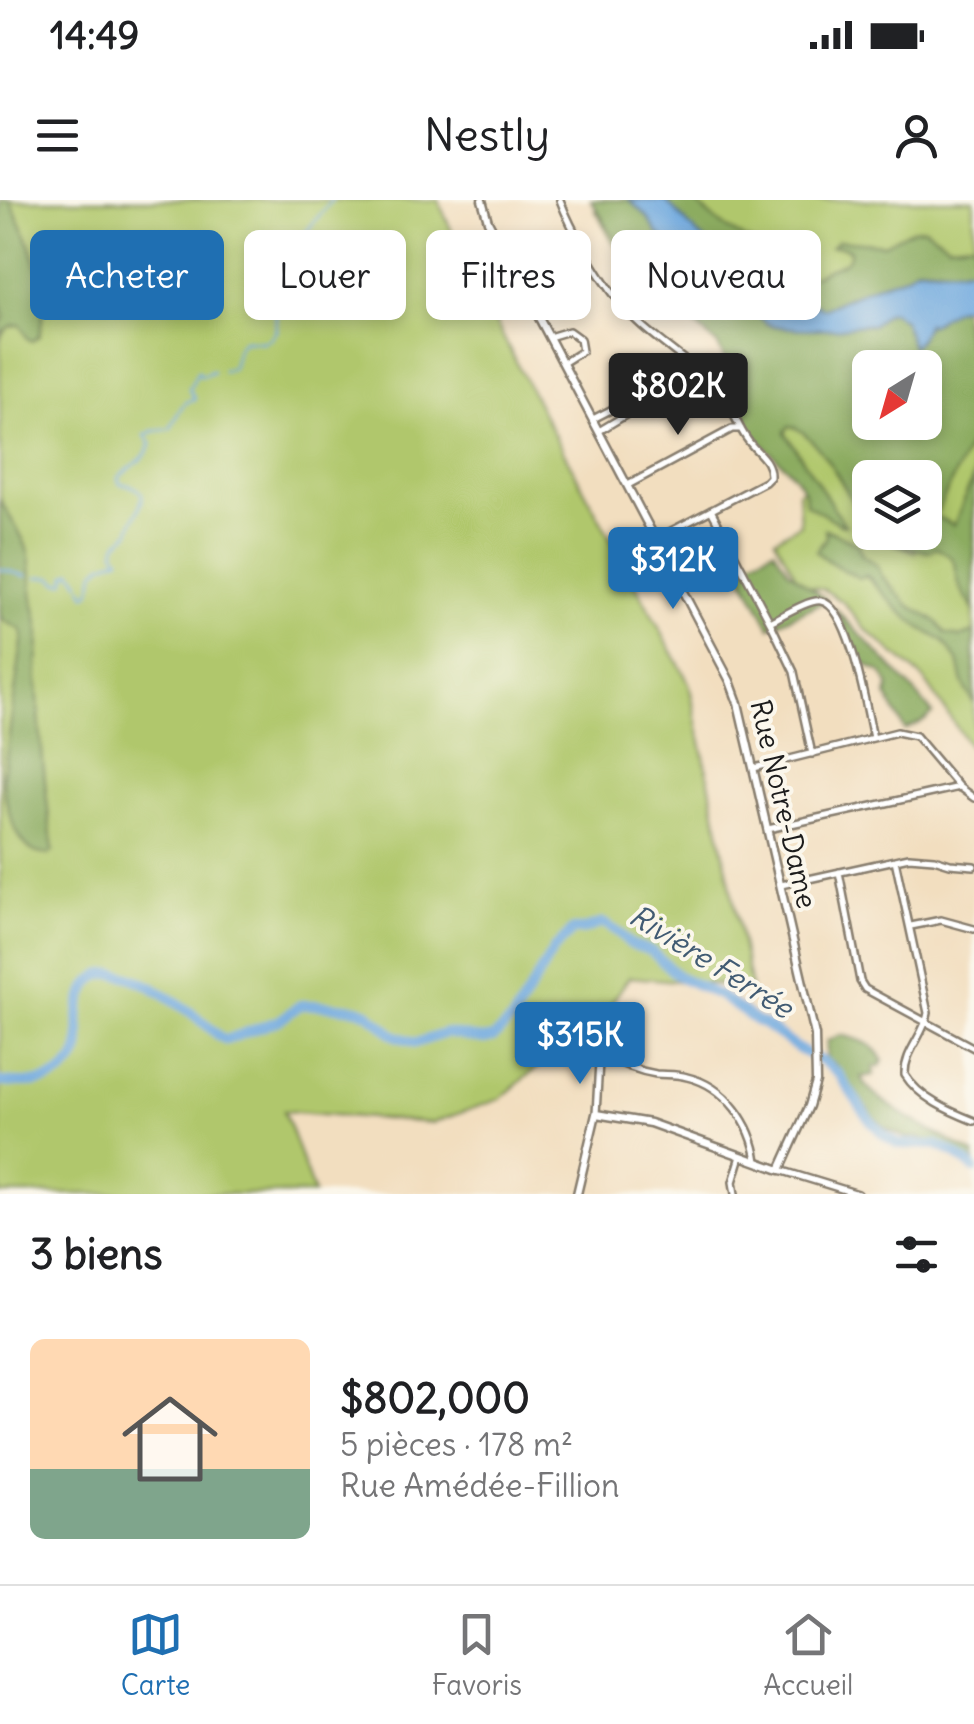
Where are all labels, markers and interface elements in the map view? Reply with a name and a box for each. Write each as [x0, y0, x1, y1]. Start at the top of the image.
text: 14:49 [50, 12, 139, 59]
text: Nestly [424, 107, 550, 163]
icon: menu [30, 108, 85, 163]
icon: person [889, 108, 944, 163]
chip: Acheter [30, 230, 224, 320]
chip: Louer [244, 230, 406, 320]
chip: Filtres [426, 230, 591, 320]
chip: Nouveau [611, 230, 821, 320]
north arrow [852, 350, 942, 440]
map controls [852, 350, 942, 550]
pin: $802K [608, 353, 748, 438]
text: $802K [631, 365, 725, 406]
button: layers [852, 460, 942, 550]
pin: $312K [603, 527, 743, 612]
text: $312K [630, 539, 716, 580]
street label: Rue Notre-Dame [743, 696, 825, 912]
water label: Rivière Ferrée [623, 896, 802, 1027]
pin: $315K [510, 1002, 650, 1087]
text: $315K [537, 1014, 623, 1055]
icon: filters [889, 1227, 944, 1282]
text: 3 biens [30, 1228, 163, 1280]
text: $802,000 [340, 1372, 530, 1424]
icon: home [110, 1379, 230, 1499]
text: 5 pièces · 178 m² [340, 1424, 573, 1465]
text: Rue Amédée-Fillion [340, 1465, 620, 1506]
tab: Carte [121, 1607, 190, 1703]
tab: Favoris [432, 1607, 522, 1703]
tab: Accueil [763, 1607, 853, 1703]

